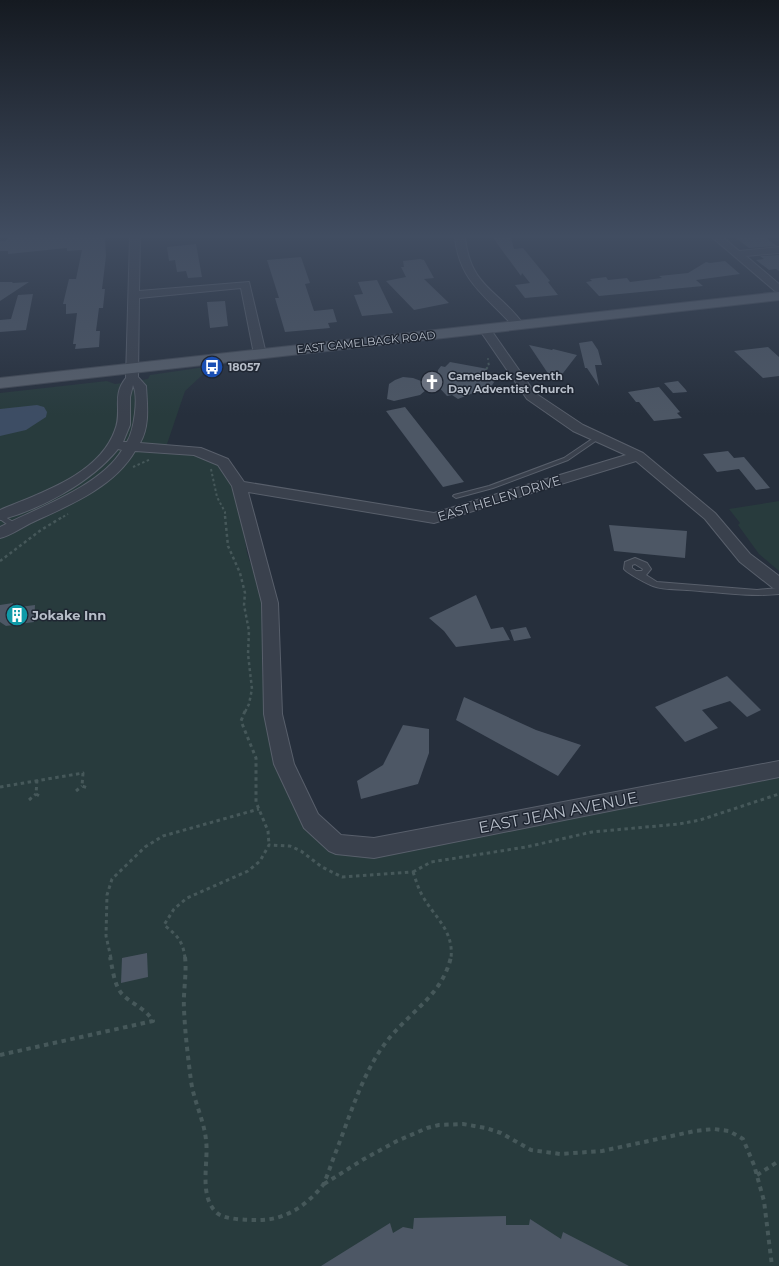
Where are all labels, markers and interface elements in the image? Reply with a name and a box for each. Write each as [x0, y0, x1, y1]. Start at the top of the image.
street label: EAST CAMELBACK ROAD [296, 328, 436, 356]
bus stop icon: 18057 [199, 354, 225, 380]
place label: 18057 [228, 360, 260, 374]
church icon: Camelback Seventh Day Adventist Church [419, 369, 445, 395]
place label: Camelback Seventh Day Adventist Church [448, 369, 574, 396]
street label: EAST HELEN DRIVE [436, 472, 562, 524]
building icon: Jokake Inn [4, 602, 30, 628]
place label: Jokake Inn [31, 607, 106, 623]
street label: EAST JEAN AVENUE [477, 788, 639, 837]

